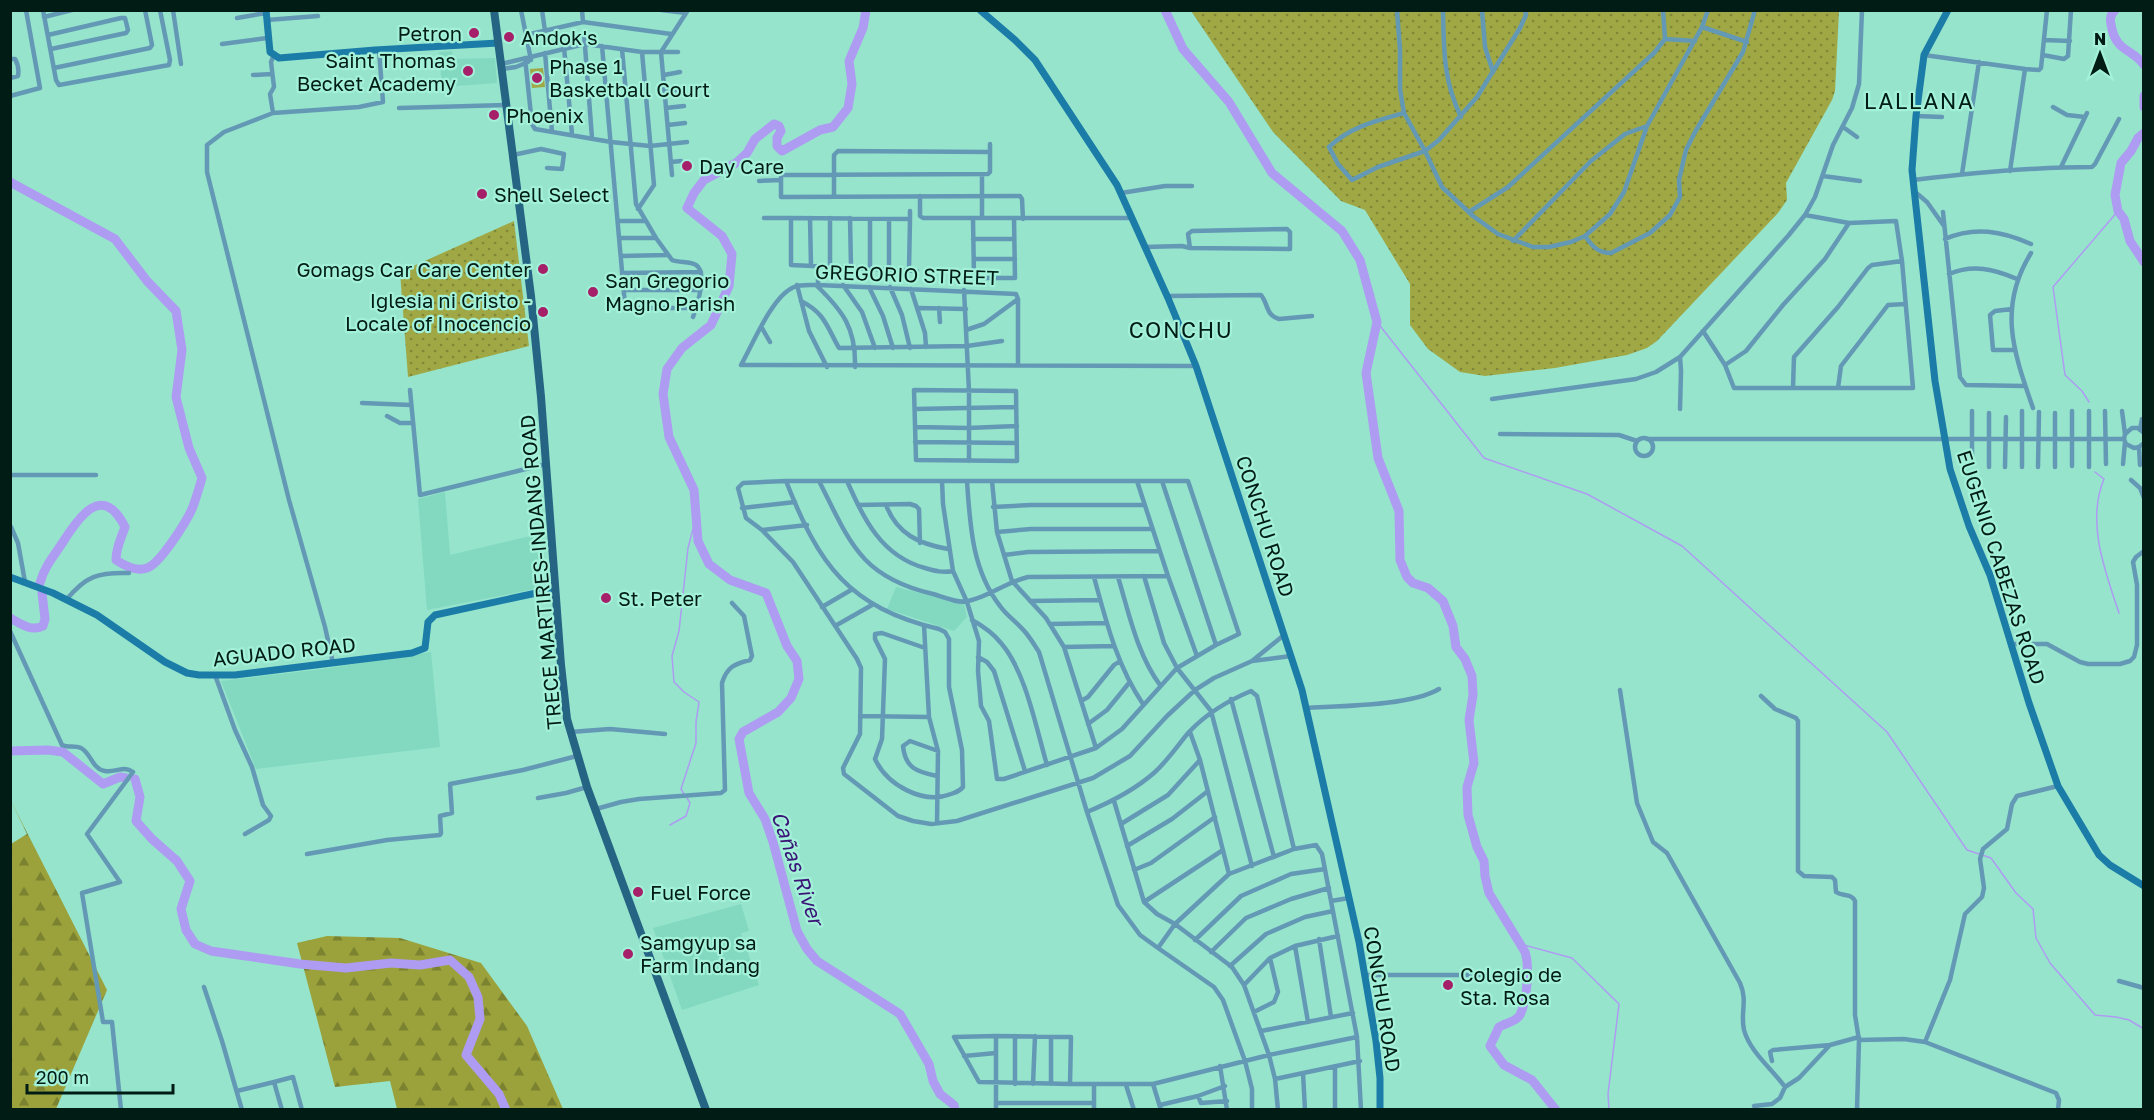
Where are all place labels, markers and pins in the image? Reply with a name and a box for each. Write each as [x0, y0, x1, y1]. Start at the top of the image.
place label: Petron [398, 21, 462, 45]
place label: Andok's [521, 25, 598, 49]
marker: Petron [467, 26, 481, 40]
marker: Andok's [502, 30, 516, 44]
place label: Saint Thomas Becket Academy [297, 48, 456, 95]
place label: Phase 1 Basketball Court [549, 54, 710, 101]
marker: Saint Thomas Becket Academy [461, 64, 475, 78]
marker: Phase 1 Basketball Court [530, 71, 544, 85]
place label: Phoenix [506, 103, 584, 127]
marker: Phoenix [487, 108, 501, 122]
place label: Day Care [699, 154, 784, 178]
marker: Day Care [680, 159, 694, 173]
place label: Shell Select [494, 182, 610, 206]
marker: Shell Select [475, 187, 489, 201]
place label: Gomags Car Care Center [297, 257, 531, 281]
marker: Gomags Car Care Center [536, 262, 550, 276]
place label: San Gregorio Magno Parish [605, 268, 735, 315]
marker: San Gregorio Magno Parish [586, 285, 600, 299]
place label: Iglesia ni Cristo - Locale of Inocencio [345, 288, 531, 335]
marker: Iglesia ni Cristo - Locale of Inocencio [536, 305, 550, 319]
place label: St. Peter [618, 586, 702, 610]
marker: St. Peter [599, 591, 613, 605]
place label: Fuel Force [650, 880, 751, 904]
marker: Fuel Force [631, 885, 645, 899]
place label: Samgyup sa Farm Indang [640, 930, 760, 977]
marker: Samgyup sa Farm Indang [621, 947, 635, 961]
place label: Colegio de Sta. Rosa [1460, 962, 1562, 1009]
marker: Colegio de Sta. Rosa [1441, 978, 1455, 992]

